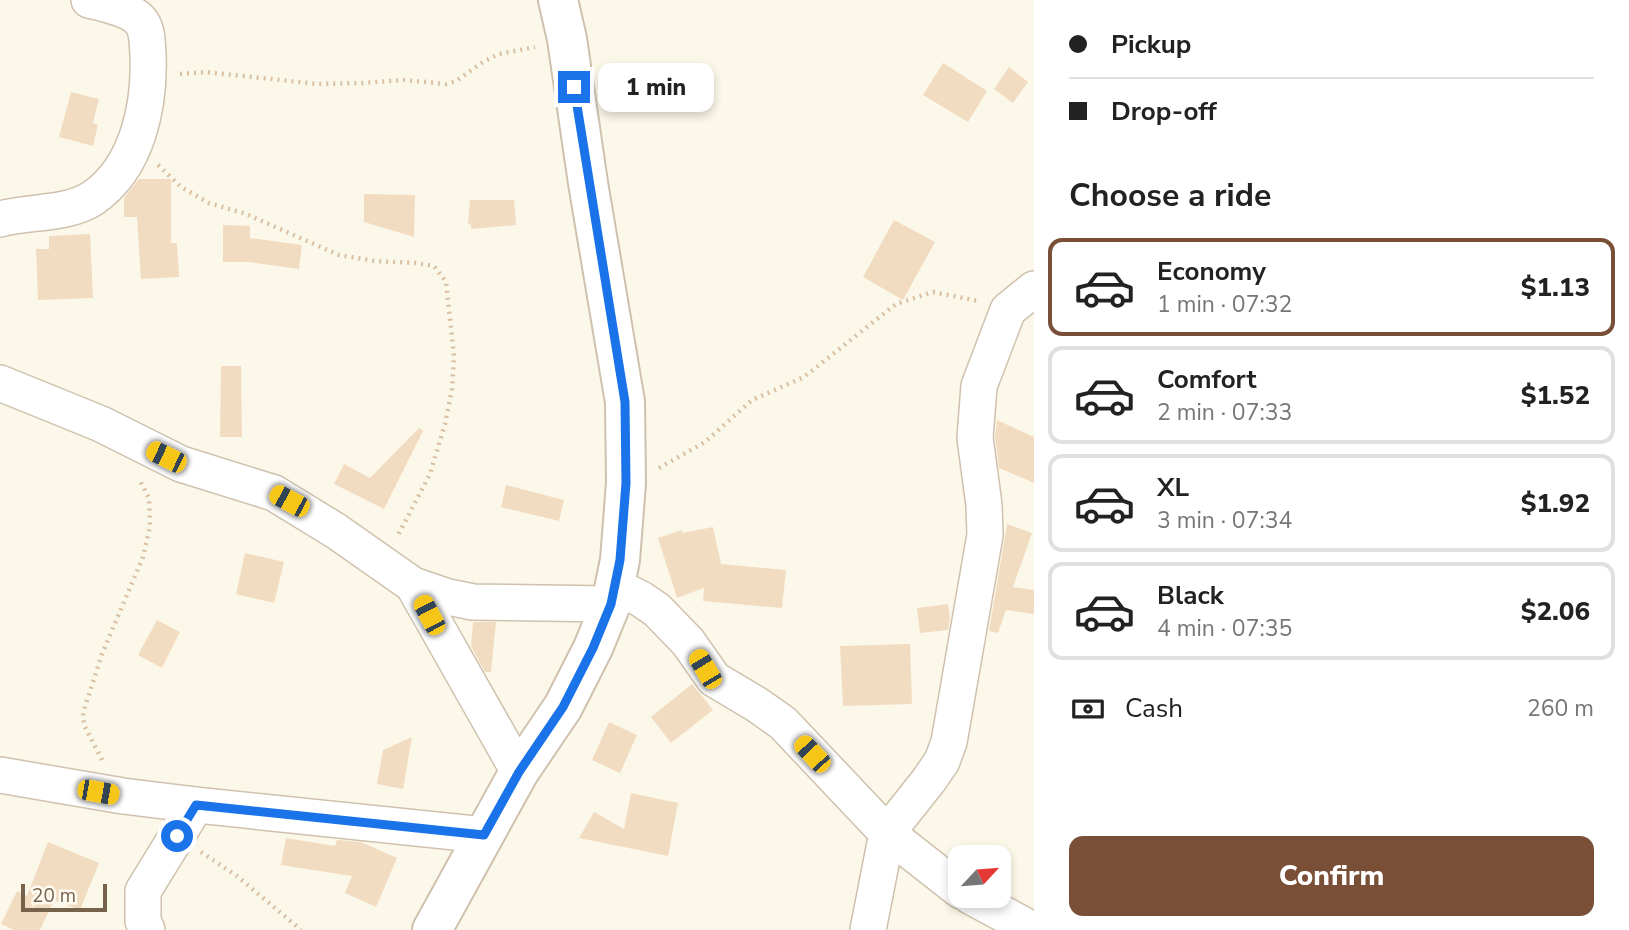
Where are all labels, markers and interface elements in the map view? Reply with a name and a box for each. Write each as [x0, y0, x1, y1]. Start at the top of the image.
text: Pickup [1111, 27, 1191, 62]
callout: 1 min [598, 62, 714, 112]
route end [558, 71, 590, 103]
text: 1 min [626, 72, 686, 103]
text: Drop-off [1111, 94, 1217, 129]
text: Choose a ride [1069, 174, 1271, 217]
text: Economy [1157, 254, 1266, 289]
icon: car [1073, 256, 1136, 319]
text: $1.13 [1521, 270, 1590, 305]
text: 1 min · 07:32 [1157, 289, 1292, 320]
text: Comfort [1157, 362, 1257, 397]
icon: car [1073, 364, 1136, 427]
text: $1.52 [1521, 378, 1590, 413]
text: 2 min · 07:33 [1157, 397, 1292, 428]
car [143, 438, 190, 476]
text: XL [1157, 470, 1189, 505]
icon: car [1073, 472, 1136, 535]
car [266, 482, 313, 520]
text: $1.92 [1521, 486, 1590, 521]
text: 3 min · 07:34 [1157, 505, 1292, 536]
text: Black [1157, 578, 1224, 613]
icon: car [1073, 580, 1136, 643]
car [410, 592, 449, 638]
text: $2.06 [1521, 594, 1590, 629]
text: 4 min · 07:35 [1157, 613, 1292, 644]
car [686, 646, 725, 692]
icon: cash [1069, 690, 1107, 728]
text: Cash [1125, 691, 1183, 726]
text: 260 m [1527, 693, 1594, 724]
car [790, 731, 835, 777]
car [76, 778, 121, 806]
route start [161, 820, 193, 852]
button: Confirm [1069, 836, 1594, 916]
north arrow [948, 845, 1012, 908]
map controls [948, 845, 1011, 908]
scale bar [21, 881, 107, 913]
text: 20 m [32, 883, 76, 909]

